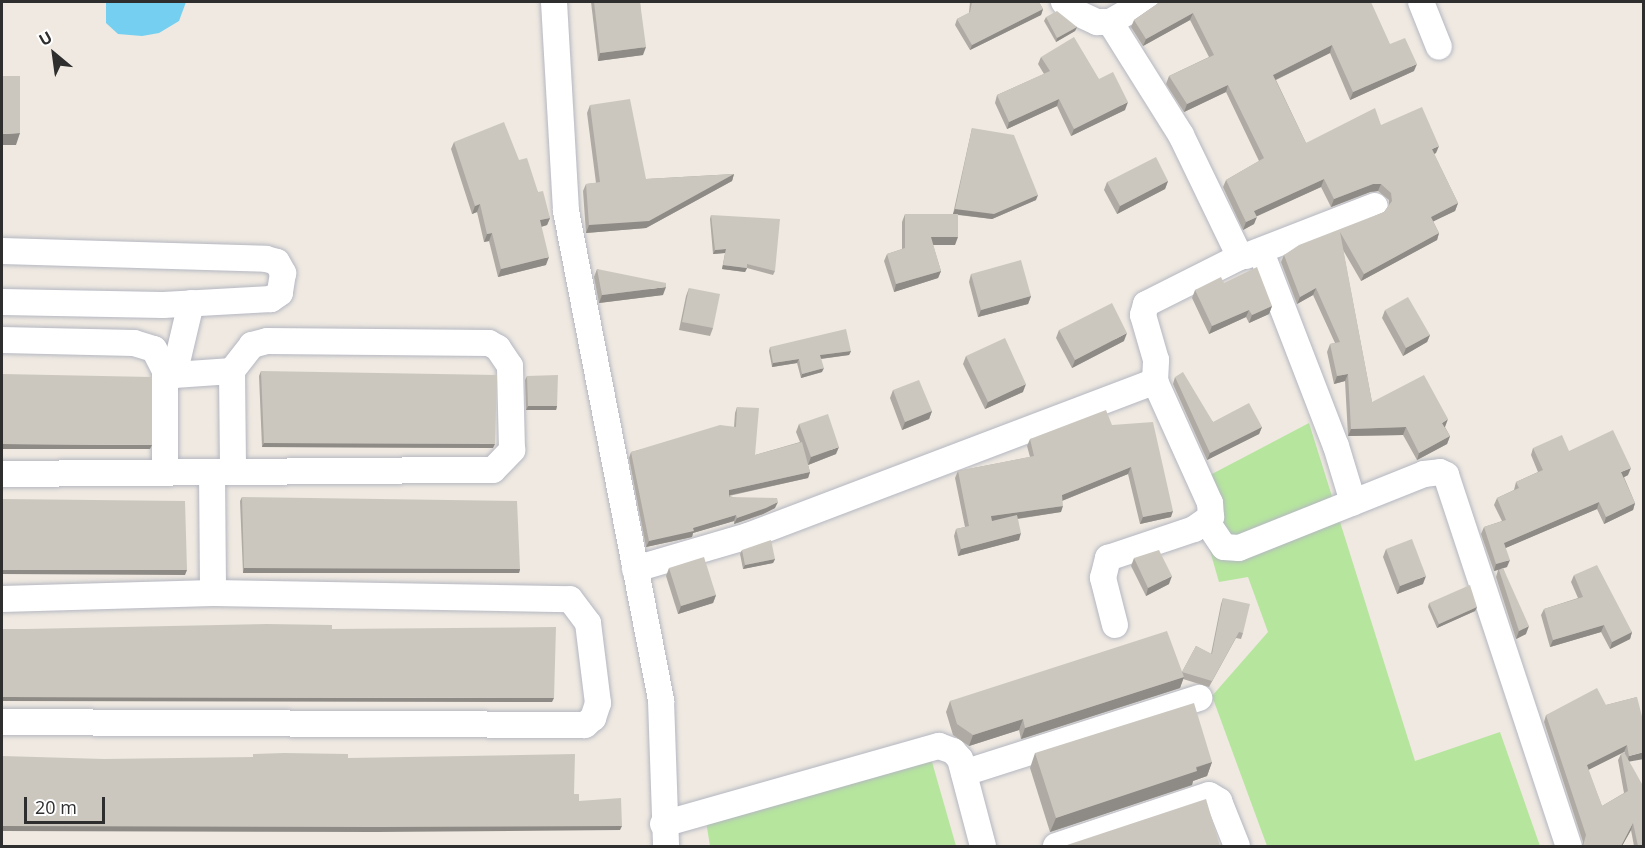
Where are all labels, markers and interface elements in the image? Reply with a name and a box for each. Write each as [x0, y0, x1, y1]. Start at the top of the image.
north arrow [24, 24, 84, 84]
text: U [35, 26, 56, 51]
scale bar [27, 785, 108, 823]
text: 20 m [35, 795, 77, 819]

